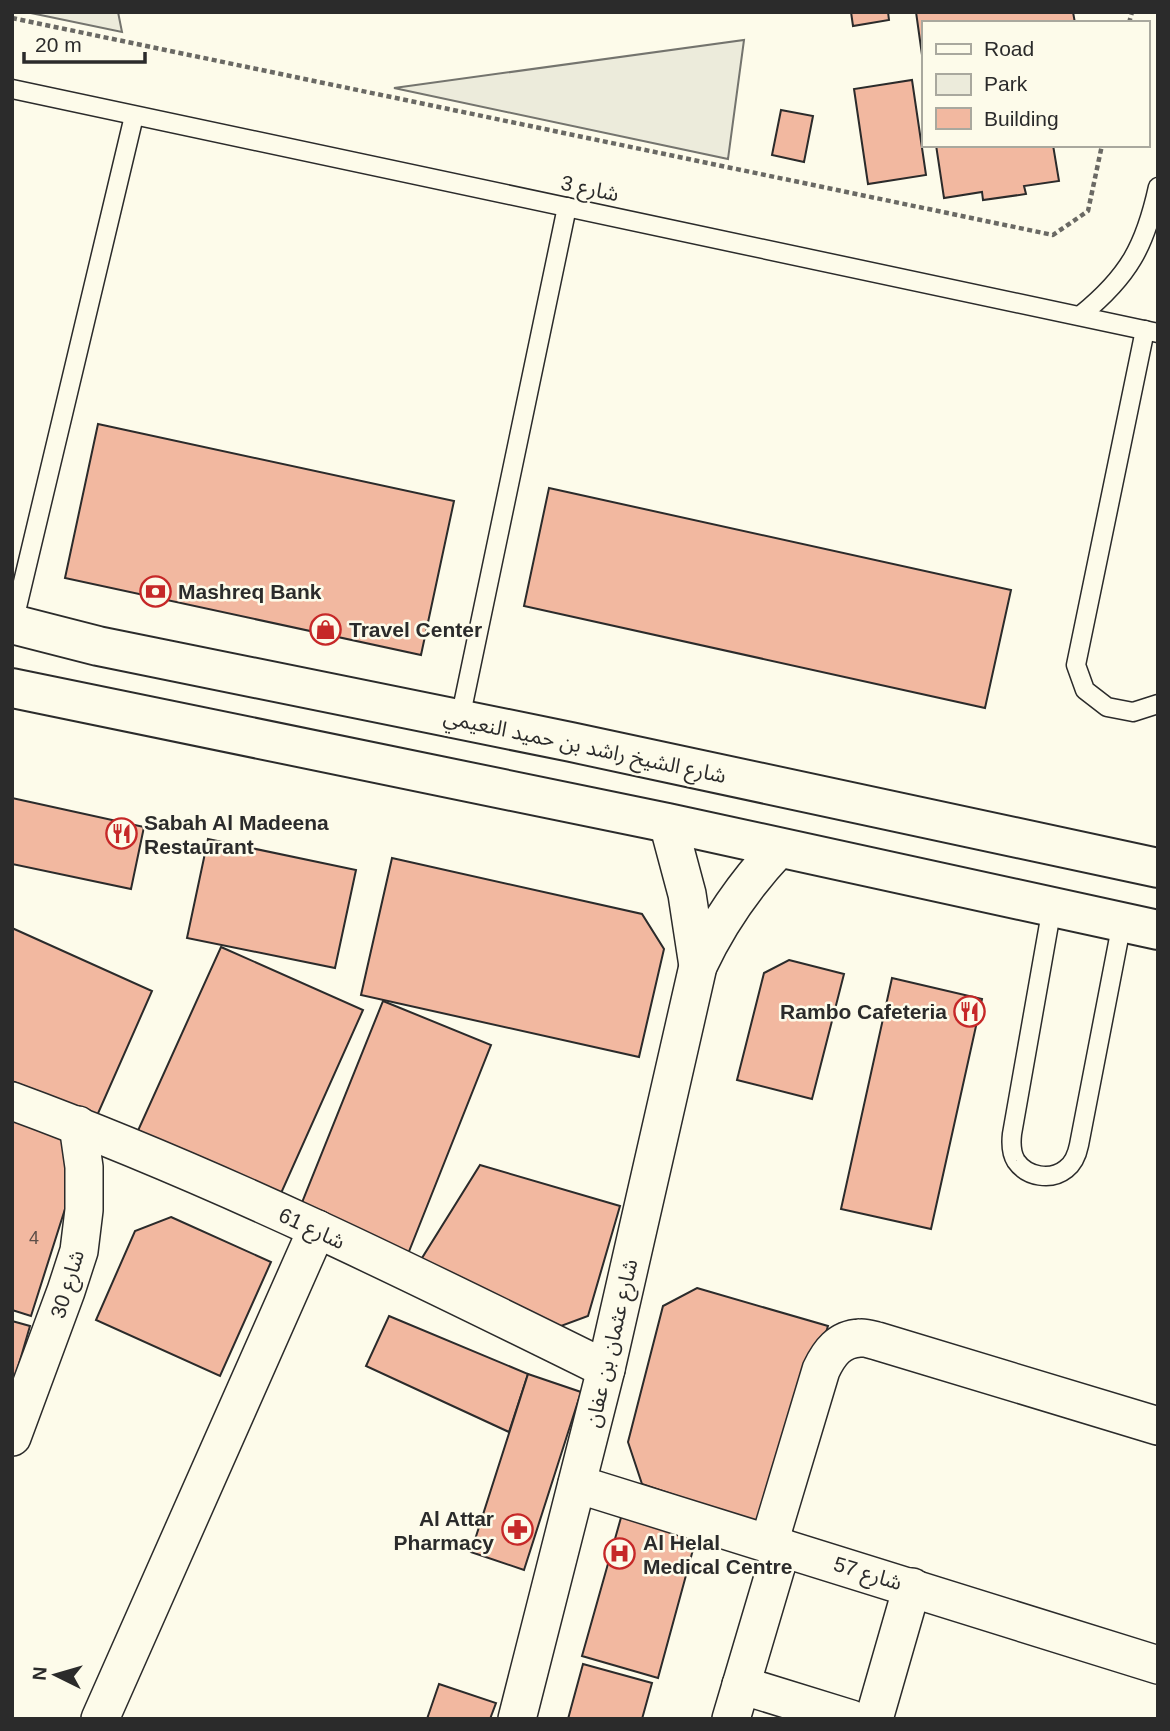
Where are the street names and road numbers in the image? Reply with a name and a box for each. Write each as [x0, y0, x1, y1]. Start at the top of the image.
street label: شارع 3 [558, 171, 621, 209]
street label: شارع الشيخ راشد بن حميد النعيمي [441, 705, 728, 792]
street label: شارع 61 [274, 1203, 349, 1257]
street label: شارع 30 [46, 1247, 92, 1322]
street label: شارع عثمان بن عفان [580, 1257, 645, 1430]
street label: شارع 57 [830, 1552, 905, 1598]

